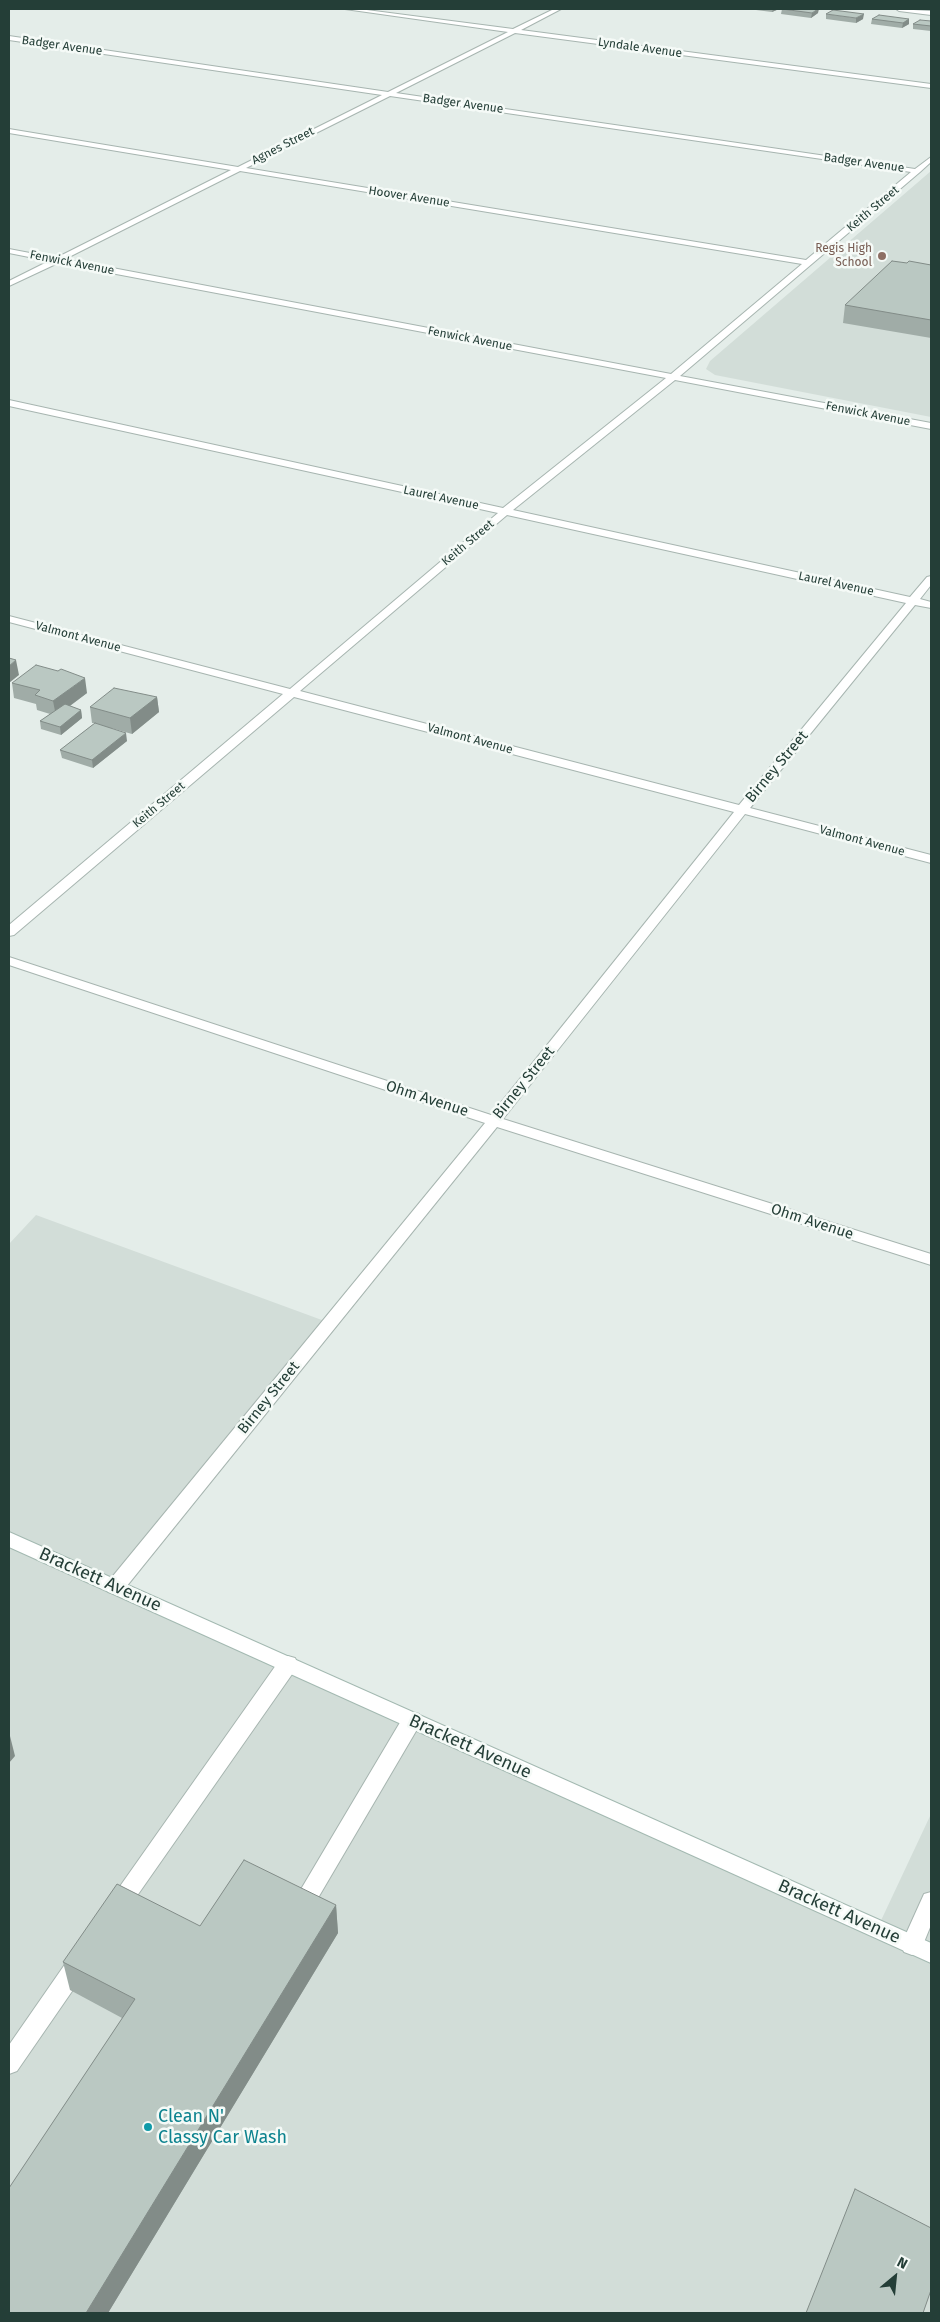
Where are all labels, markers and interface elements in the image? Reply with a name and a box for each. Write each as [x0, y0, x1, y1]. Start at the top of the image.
street label: Badger Avenue [21, 33, 103, 59]
street label: Lyndale Avenue [597, 35, 683, 61]
street label: Badger Avenue [422, 91, 504, 117]
street label: Agnes Street [249, 124, 317, 168]
street label: Badger Avenue [823, 150, 905, 176]
street label: Hoover Avenue [367, 183, 451, 211]
street label: Keith Street [844, 183, 902, 235]
place label: Regis High School [815, 242, 872, 270]
street label: Fenwick Avenue [28, 248, 116, 278]
marker: Regis High School [876, 250, 888, 262]
street label: Fenwick Avenue [426, 324, 514, 354]
street label: Fenwick Avenue [824, 399, 912, 429]
street label: Laurel Avenue [402, 483, 480, 513]
street label: Keith Street [439, 517, 497, 569]
street label: Laurel Avenue [797, 569, 875, 599]
street label: Valmont Avenue [34, 619, 122, 655]
street label: Valmont Avenue [426, 721, 514, 757]
street label: Birney Street [742, 727, 812, 807]
street label: Keith Street [130, 779, 188, 831]
street label: Valmont Avenue [818, 823, 906, 859]
street label: Birney Street [489, 1043, 559, 1123]
street label: Ohm Avenue [383, 1077, 471, 1121]
street label: Ohm Avenue [768, 1200, 856, 1244]
street label: Birney Street [234, 1358, 304, 1438]
street label: Brackett Avenue [35, 1543, 165, 1617]
street label: Brackett Avenue [405, 1710, 535, 1784]
street label: Brackett Avenue [774, 1875, 904, 1949]
place label: Clean N' Classy Car Wash [158, 2106, 287, 2148]
marker: Clean N' Classy Car Wash [142, 2121, 154, 2133]
north arrow [870, 2252, 920, 2302]
text: N [894, 2254, 910, 2273]

